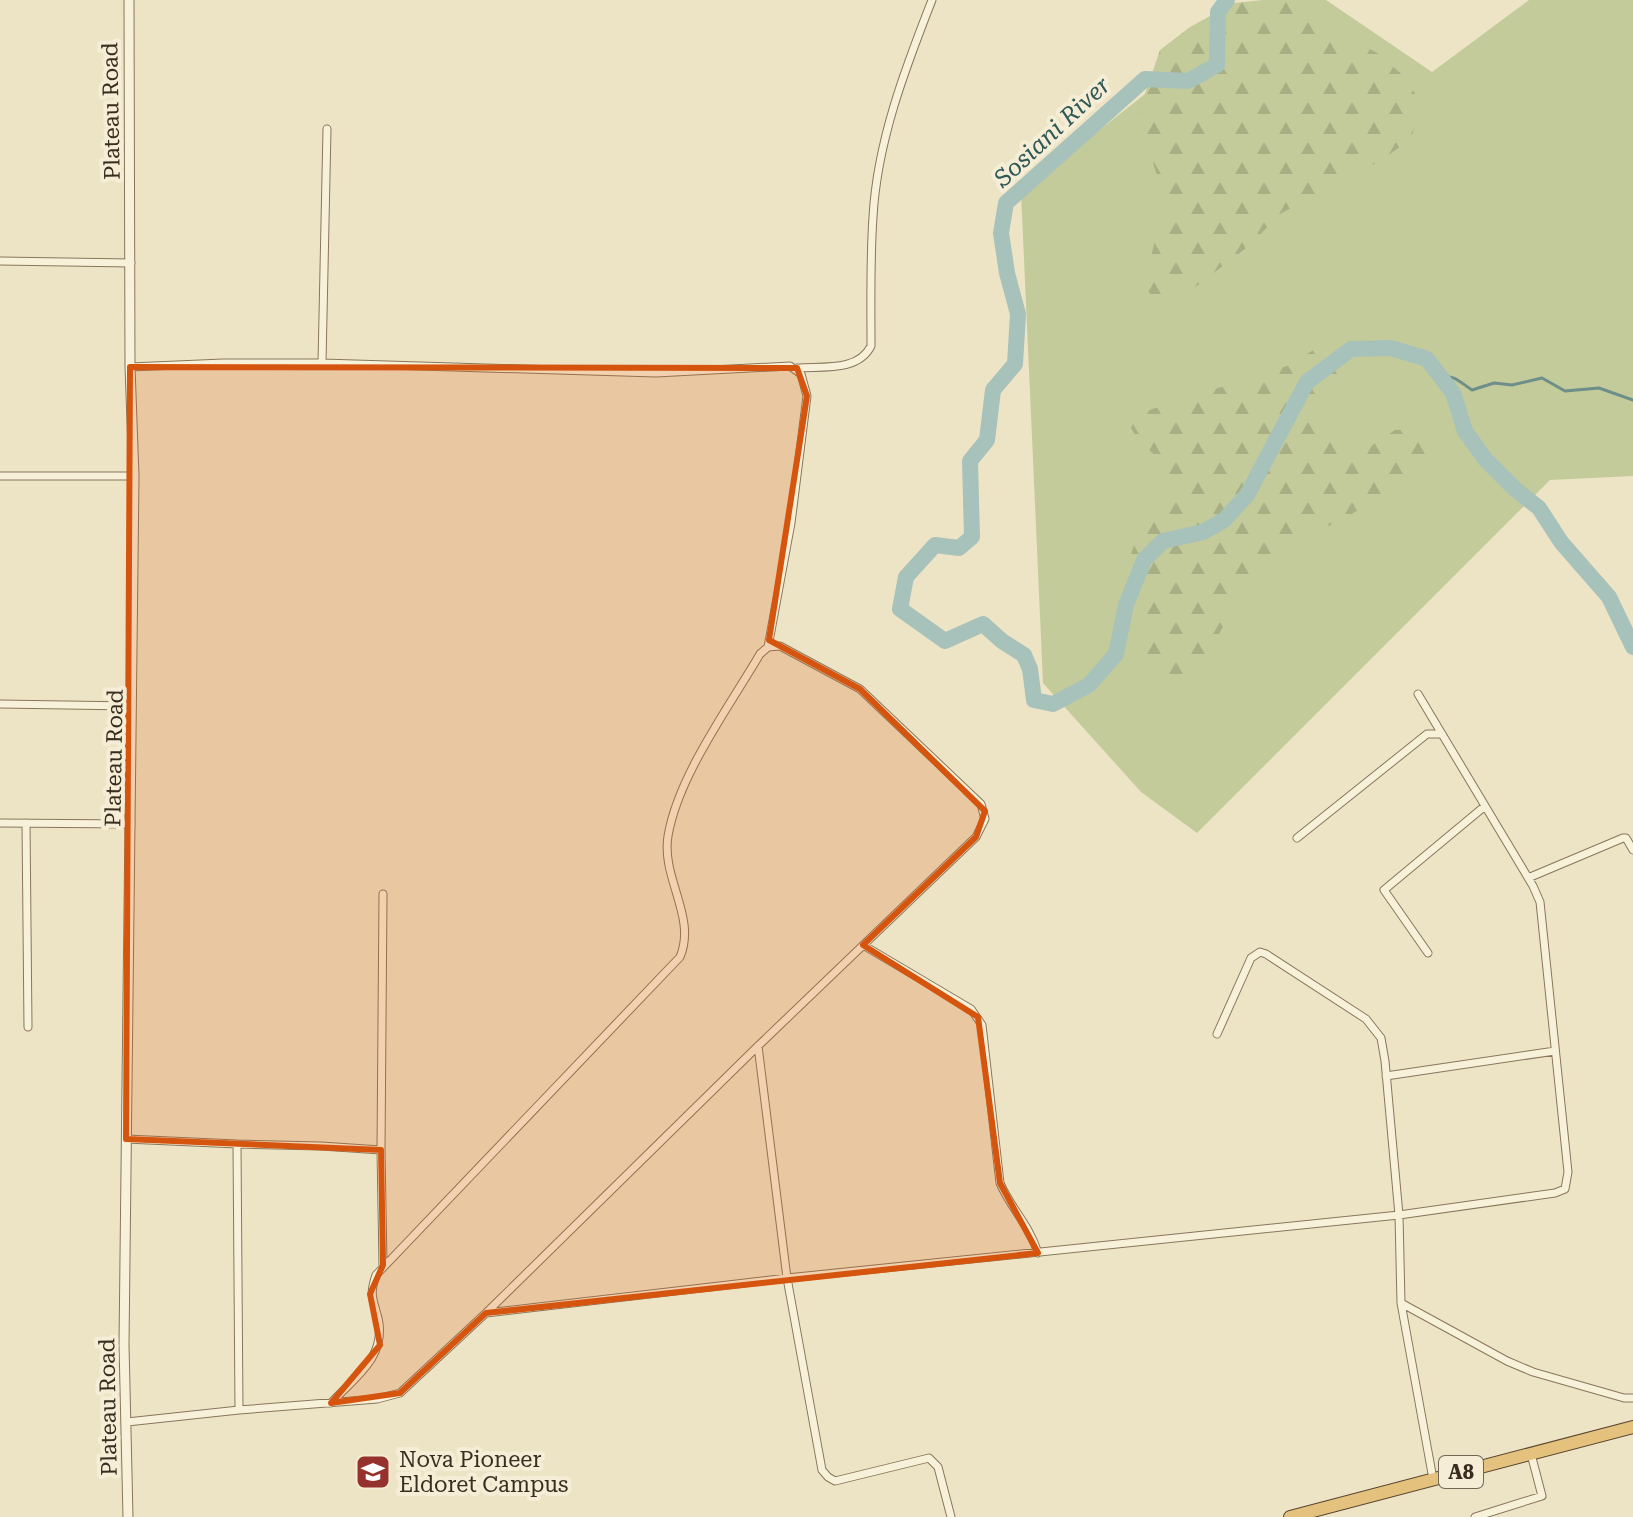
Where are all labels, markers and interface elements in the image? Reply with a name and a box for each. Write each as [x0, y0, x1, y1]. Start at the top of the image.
street label: Plateau Road [97, 42, 125, 180]
water label: Sosiani River [987, 71, 1116, 194]
street label: Plateau Road [100, 689, 128, 827]
street label: Plateau Road [94, 1338, 122, 1476]
place label: Nova Pioneer Eldoret Campus [399, 1447, 569, 1497]
school or university icon: Nova Pioneer Eldoret Campus [354, 1453, 392, 1491]
road number: A8 [1439, 1456, 1483, 1488]

